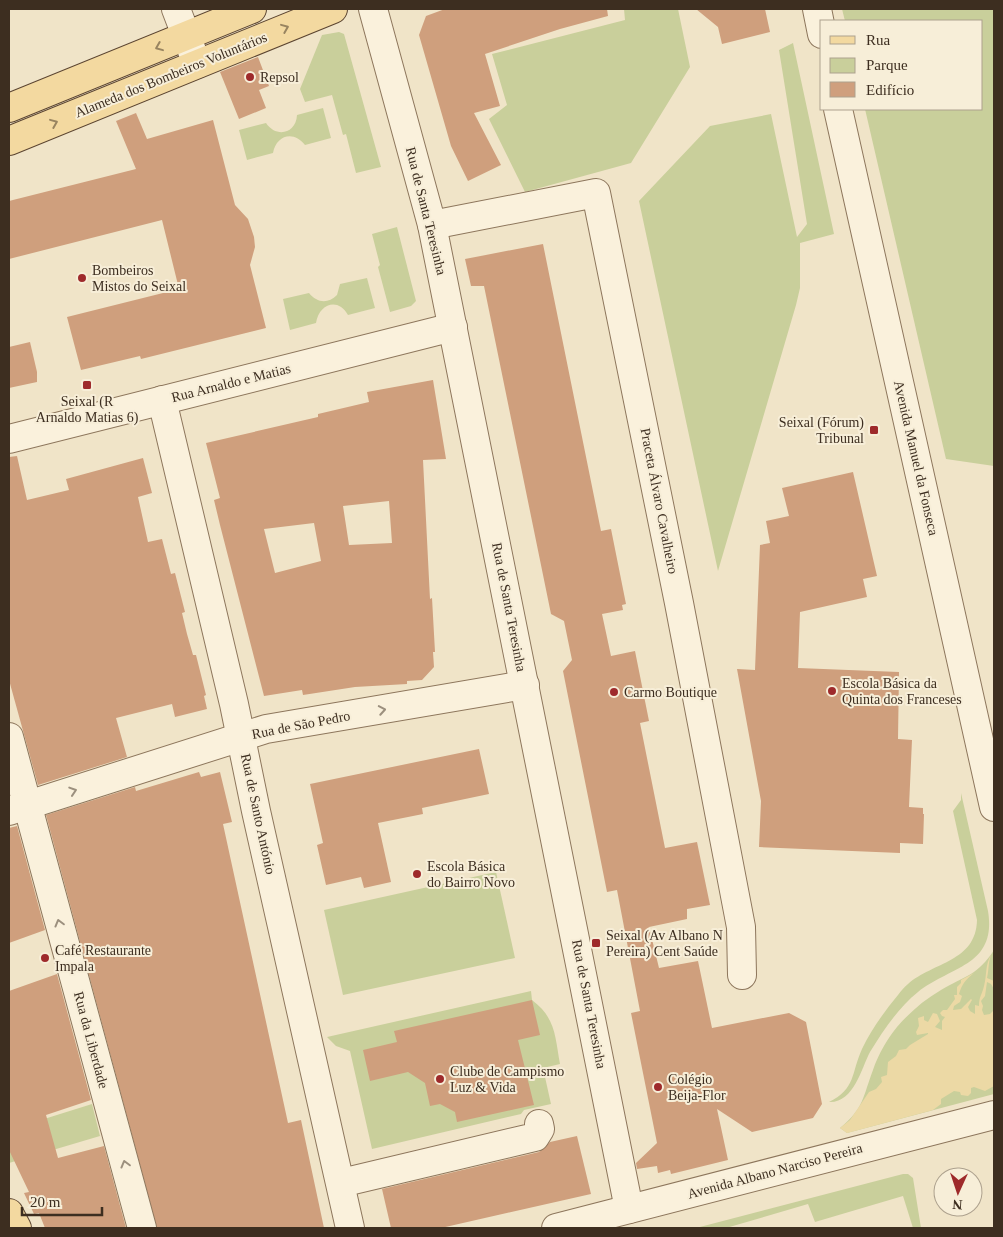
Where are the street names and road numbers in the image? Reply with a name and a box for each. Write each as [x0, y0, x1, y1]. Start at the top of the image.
street label: Alameda dos Bombeiros Voluntários [73, 29, 269, 121]
street label: Rua de Santa Teresinha [403, 145, 449, 277]
street label: Rua Arnaldo e Matias [170, 361, 292, 405]
street label: Avenida Manuel da Fonseca [891, 379, 941, 538]
street label: Praceta Álvaro Cavalheiro [637, 426, 682, 575]
street label: Rua de Santa Teresinha [489, 541, 529, 674]
street label: Rua de São Pedro [251, 708, 351, 742]
street label: Rua de Santo António [238, 752, 278, 876]
street label: Rua de Santa Teresinha [569, 938, 609, 1071]
street label: Rua da Liberdade [71, 990, 111, 1090]
street label: Avenida Albano Narciso Pereira [686, 1140, 865, 1202]

